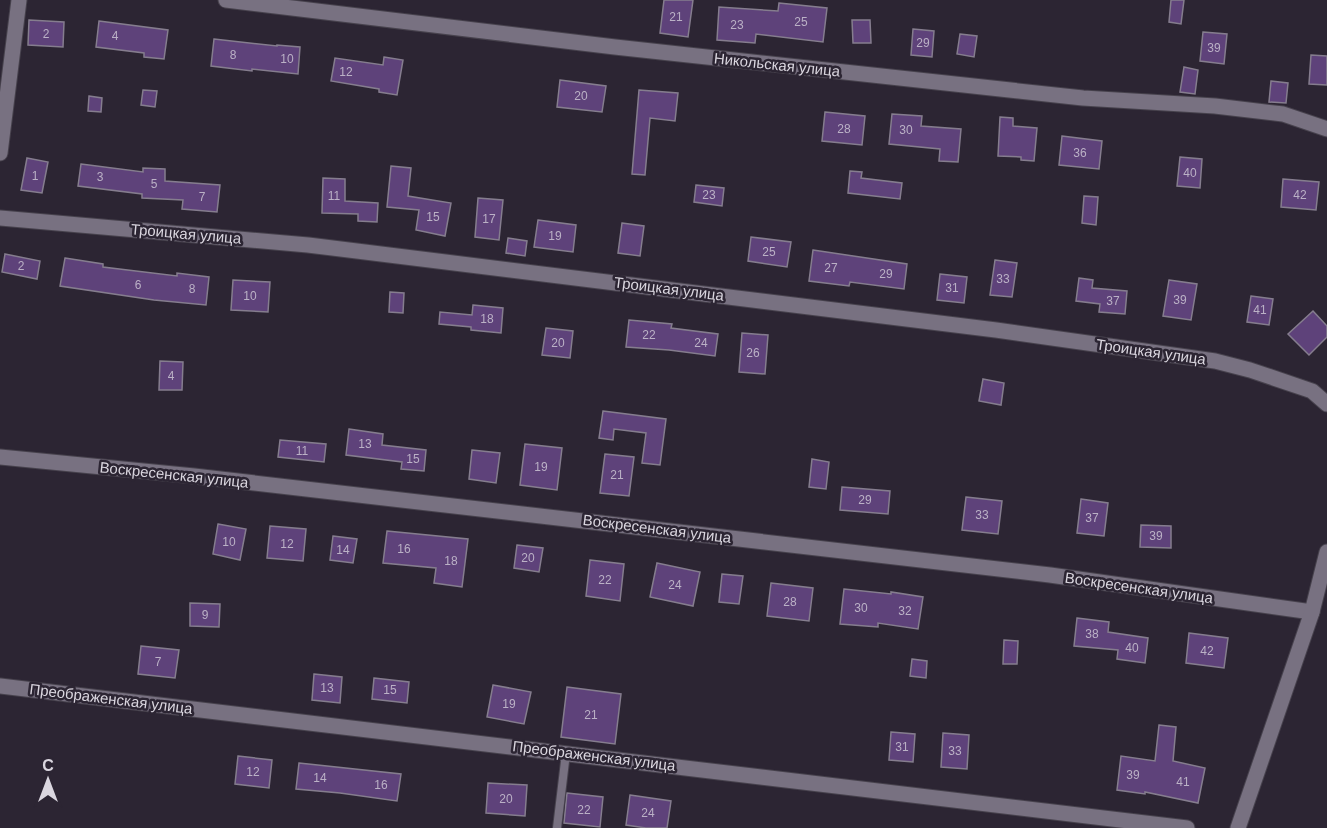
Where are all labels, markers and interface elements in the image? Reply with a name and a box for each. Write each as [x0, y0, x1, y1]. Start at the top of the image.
house number: 21 [669, 10, 683, 24]
house number: 25 [794, 15, 808, 29]
house number: 23 [730, 18, 744, 32]
house number: 2 [43, 27, 50, 41]
house number: 4 [112, 29, 119, 43]
house number: 29 [916, 36, 930, 50]
house number: 39 [1207, 41, 1221, 55]
house number: 8 [230, 48, 237, 62]
street label: Никольская улица [713, 49, 842, 80]
house number: 10 [280, 52, 294, 66]
house number: 12 [339, 65, 353, 79]
house number: 20 [574, 89, 588, 103]
house number: 28 [837, 122, 851, 136]
house number: 30 [899, 123, 913, 137]
house number: 36 [1073, 146, 1087, 160]
house number: 40 [1183, 166, 1197, 180]
house number: 1 [32, 169, 39, 183]
house number: 3 [97, 170, 104, 184]
house number: 5 [151, 177, 158, 191]
house number: 23 [702, 188, 716, 202]
house number: 42 [1293, 188, 1307, 202]
house number: 11 [328, 189, 341, 203]
house number: 7 [199, 190, 206, 204]
house number: 15 [426, 210, 440, 224]
house number: 17 [482, 212, 496, 226]
street label: Троицкая улица [130, 220, 243, 247]
house number: 19 [548, 229, 562, 243]
house number: 25 [762, 245, 776, 259]
house number: 2 [18, 259, 25, 273]
house number: 27 [824, 261, 838, 275]
house number: 29 [879, 267, 893, 281]
house number: 33 [996, 272, 1010, 286]
street label: Троицкая улица [613, 273, 726, 304]
house number: 6 [135, 278, 142, 292]
house number: 31 [945, 281, 959, 295]
house number: 8 [189, 282, 196, 296]
house number: 10 [243, 289, 257, 303]
house number: 39 [1173, 293, 1187, 307]
house number: 37 [1106, 294, 1120, 308]
house number: 41 [1253, 303, 1267, 317]
house number: 18 [480, 312, 494, 326]
house number: 22 [642, 328, 656, 342]
street label: Троицкая улица [1095, 335, 1208, 368]
house number: 20 [551, 336, 565, 350]
house number: 24 [694, 336, 708, 350]
house number: 26 [746, 346, 760, 360]
house number: 4 [168, 369, 175, 383]
house number: 13 [358, 437, 372, 451]
house number: 11 [296, 444, 309, 458]
house number: 15 [406, 452, 420, 466]
street label: Воскресенская улица [99, 458, 250, 491]
house number: 19 [534, 460, 548, 474]
house number: 21 [610, 468, 624, 482]
house number: 29 [858, 493, 872, 507]
house number: 33 [975, 508, 989, 522]
street label: Воскресенская улица [582, 511, 733, 546]
house number: 37 [1085, 511, 1099, 525]
house number: 39 [1149, 529, 1163, 543]
house number: 10 [222, 535, 236, 549]
house number: 12 [280, 537, 294, 551]
house number: 16 [397, 542, 411, 556]
house number: 14 [336, 543, 350, 557]
house number: 20 [521, 551, 535, 565]
house number: 18 [444, 554, 458, 568]
street label: Воскресенская улица [1064, 569, 1215, 606]
house number: 22 [598, 573, 612, 587]
house number: 24 [668, 578, 682, 592]
house number: 28 [783, 595, 797, 609]
house number: 30 [854, 601, 868, 615]
house number: 32 [898, 604, 912, 618]
house number: 9 [202, 608, 209, 622]
house number: 38 [1085, 627, 1099, 641]
house number: 40 [1125, 641, 1139, 655]
house number: 42 [1200, 644, 1214, 658]
house number: 7 [155, 655, 162, 669]
street label: Преображенская улица [29, 680, 194, 717]
house number: 13 [320, 681, 334, 695]
house number: 15 [383, 683, 397, 697]
house number: 19 [502, 697, 516, 711]
house number: 21 [584, 708, 598, 722]
street label: Преображенская улица [512, 737, 677, 774]
house number: 31 [895, 740, 909, 754]
house number: 33 [948, 744, 962, 758]
north arrow [18, 750, 78, 810]
text: С [42, 757, 54, 774]
house number: 12 [246, 765, 260, 779]
house number: 39 [1126, 768, 1140, 782]
house number: 14 [313, 771, 327, 785]
house number: 41 [1176, 775, 1190, 789]
house number: 16 [374, 778, 388, 792]
house number: 20 [499, 792, 513, 806]
house number: 22 [577, 803, 591, 817]
house number: 24 [641, 806, 655, 820]

